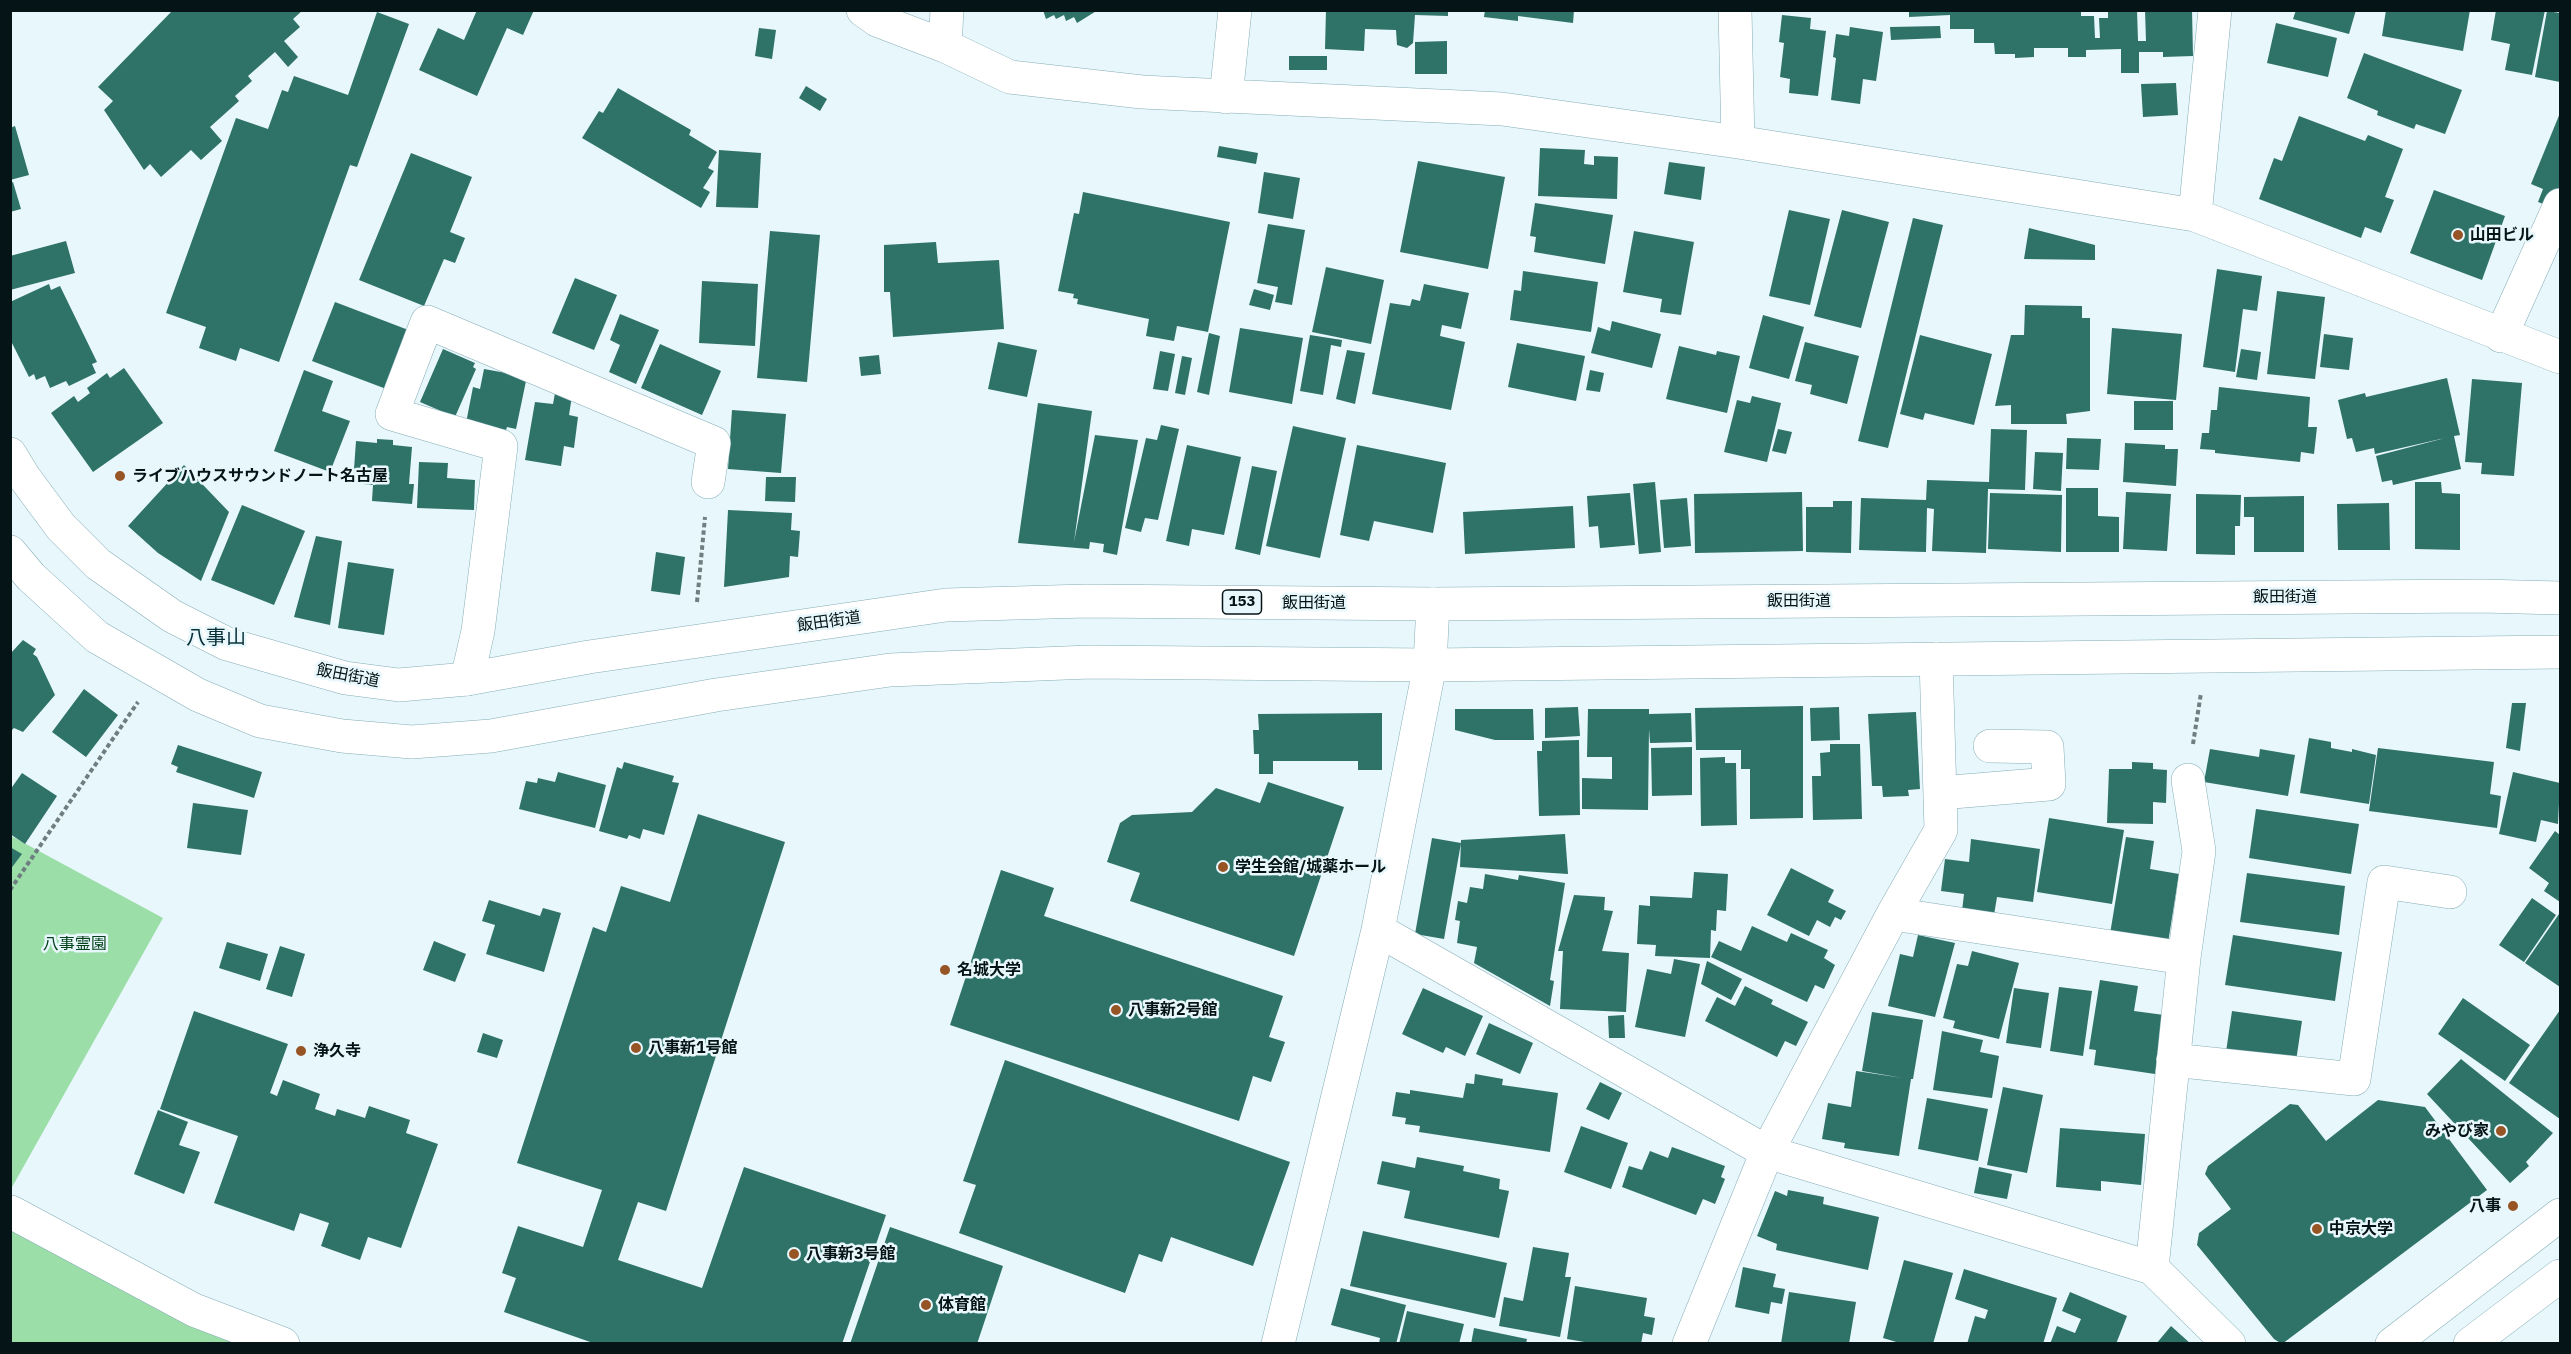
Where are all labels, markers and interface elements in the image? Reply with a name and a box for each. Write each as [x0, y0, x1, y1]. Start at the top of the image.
place label: 山田ビル [2470, 225, 2534, 245]
marker: 山田ビル [2451, 228, 2465, 242]
place label: ライブハウスサウンドノート名古屋 [132, 466, 388, 486]
marker: ライブハウスサウンドノート名古屋 [113, 469, 127, 483]
street label: 飯田街道 [2253, 587, 2317, 607]
road number: 153 [1222, 590, 1262, 614]
street label: 飯田街道 [1767, 591, 1831, 611]
street label: 飯田街道 [1282, 593, 1346, 613]
street label: 飯田街道 [796, 608, 862, 636]
district label: 八事山 [186, 626, 246, 650]
street label: 飯田街道 [315, 660, 381, 692]
place label: 学生会館/城薬ホール [1235, 857, 1386, 877]
marker: 学生会館/城薬ホール [1216, 860, 1230, 874]
park label: 八事霊園 [43, 934, 107, 954]
place label: 名城大学 [957, 960, 1021, 980]
marker: 名城大学 [938, 963, 952, 977]
place label: 八事新2号館 [1128, 1000, 1218, 1020]
marker: 八事新2号館 [1109, 1003, 1123, 1017]
place label: 八事新1号館 [648, 1038, 738, 1058]
place label: 浄久寺 [313, 1041, 361, 1061]
marker: 八事新1号館 [629, 1041, 643, 1055]
marker: 浄久寺 [294, 1044, 308, 1058]
place label: みやび家 [2425, 1121, 2489, 1141]
marker: みやび家 [2494, 1124, 2508, 1138]
place label: 八事 [2469, 1196, 2501, 1216]
marker: 八事 [2506, 1199, 2520, 1213]
place label: 中京大学 [2329, 1219, 2393, 1239]
marker: 中京大学 [2310, 1222, 2324, 1236]
place label: 八事新3号館 [806, 1244, 896, 1264]
marker: 八事新3号館 [787, 1247, 801, 1261]
place label: 体育館 [938, 1295, 986, 1315]
marker: 体育館 [919, 1298, 933, 1312]

